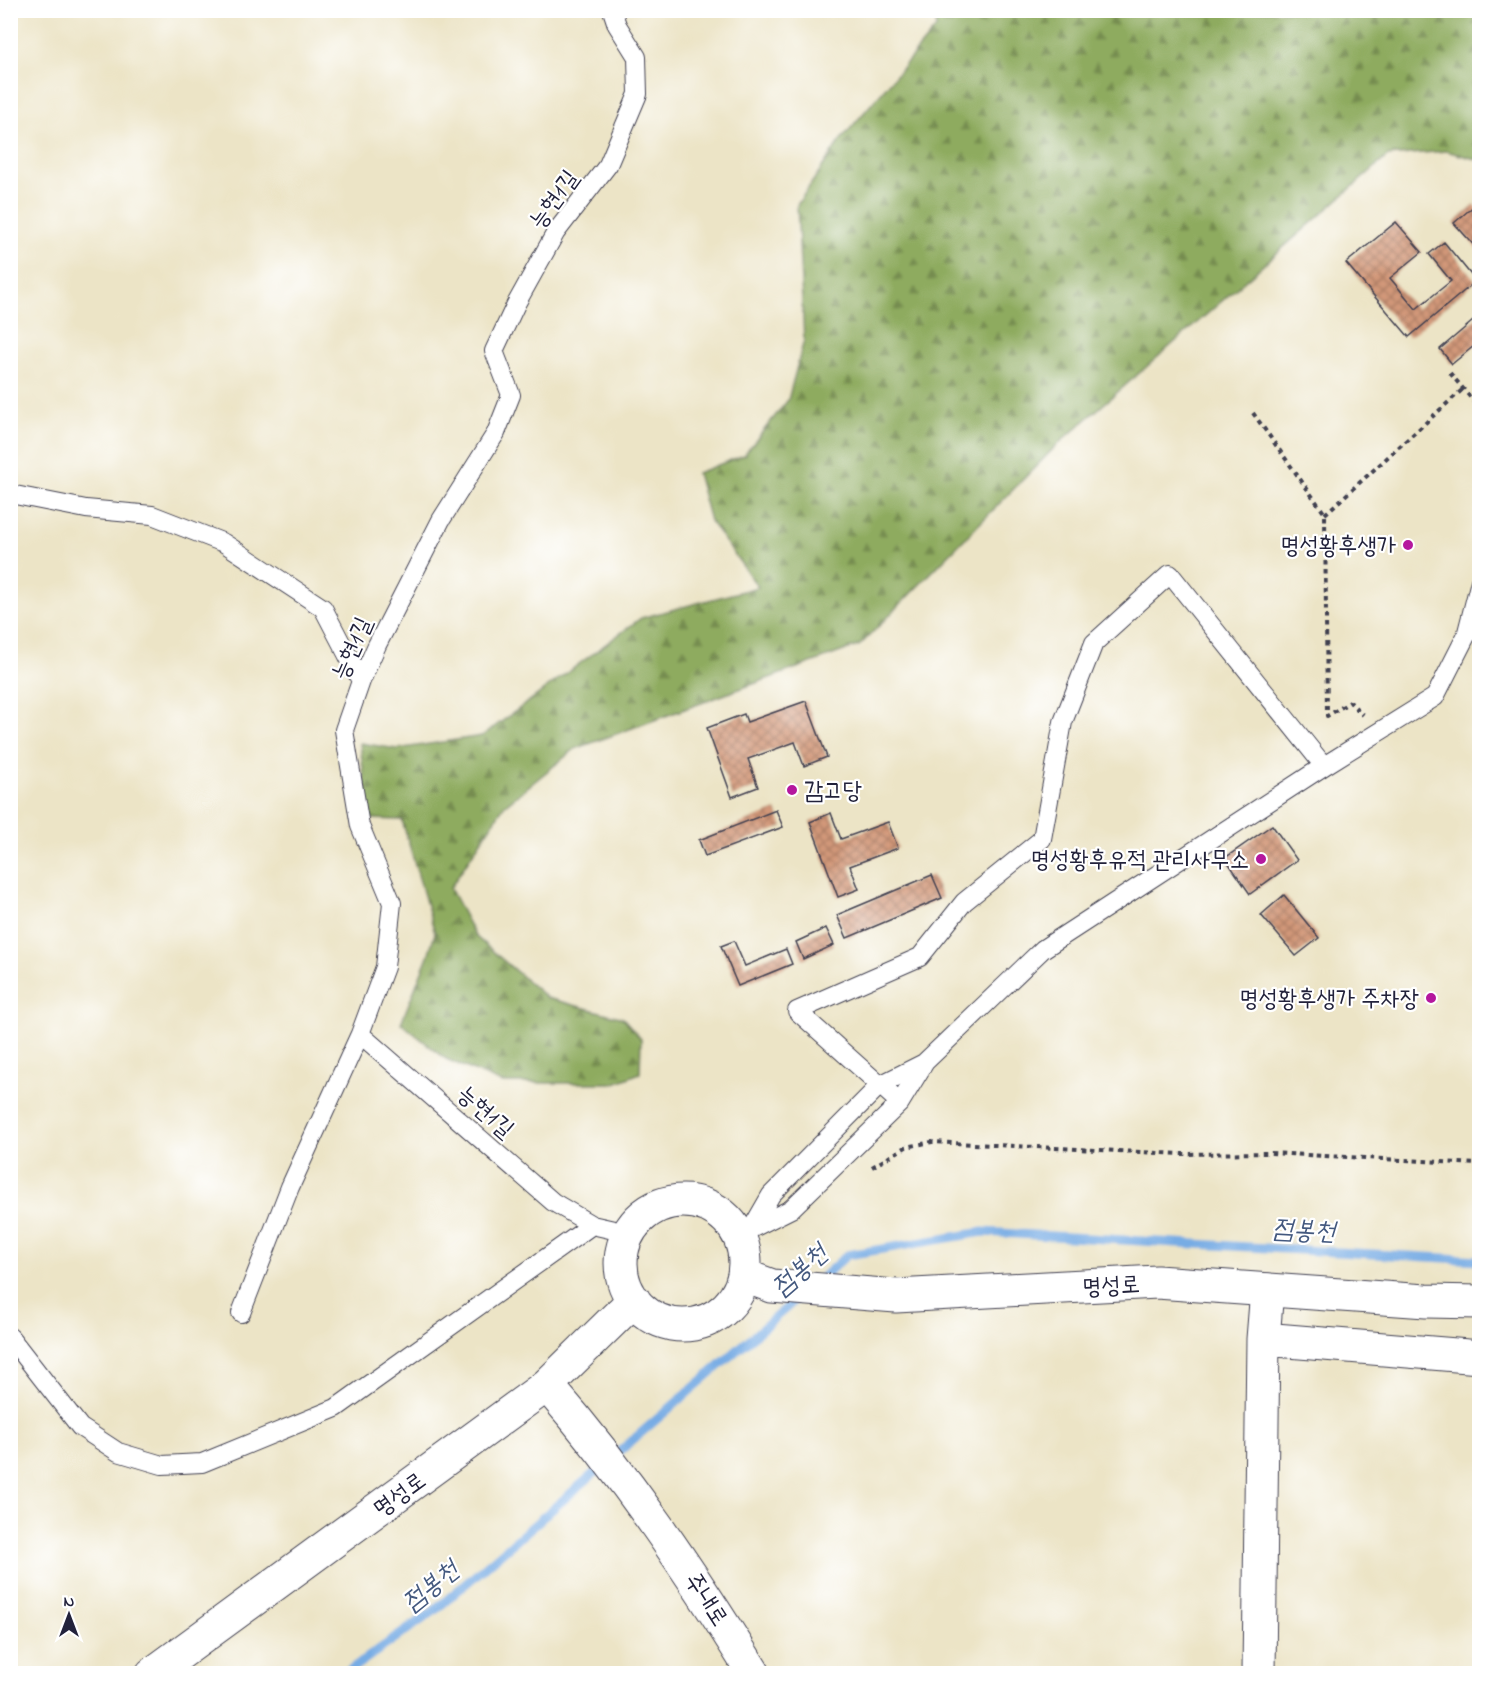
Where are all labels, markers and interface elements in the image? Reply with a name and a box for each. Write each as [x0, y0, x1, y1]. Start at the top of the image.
street label: 능현1길 [522, 164, 588, 237]
place label: 명성황후생가 [1280, 530, 1396, 565]
marker: 명성황후생가 [1401, 538, 1415, 552]
street label: 능현1길 [324, 612, 383, 686]
place label: 감고당 [804, 775, 862, 810]
marker: 감고당 [785, 783, 799, 797]
place label: 명성황후유적 관리사무소 [1031, 844, 1249, 879]
marker: 명성황후유적 관리사무소 [1254, 852, 1268, 866]
place label: 명성황후생가 주차장 [1239, 983, 1419, 1018]
marker: 명성황후생가 주차장 [1424, 991, 1438, 1005]
street label: 능현1길 [448, 1078, 521, 1148]
water label: 점봉천 [1272, 1211, 1339, 1253]
water label: 점봉천 [765, 1234, 839, 1306]
street label: 명성로 [1081, 1269, 1141, 1306]
street label: 명성로 [367, 1465, 434, 1527]
water label: 점봉천 [396, 1551, 471, 1622]
street label: 주내로 [674, 1567, 735, 1634]
north arrow [39, 1585, 99, 1645]
text: N [64, 1590, 75, 1614]

